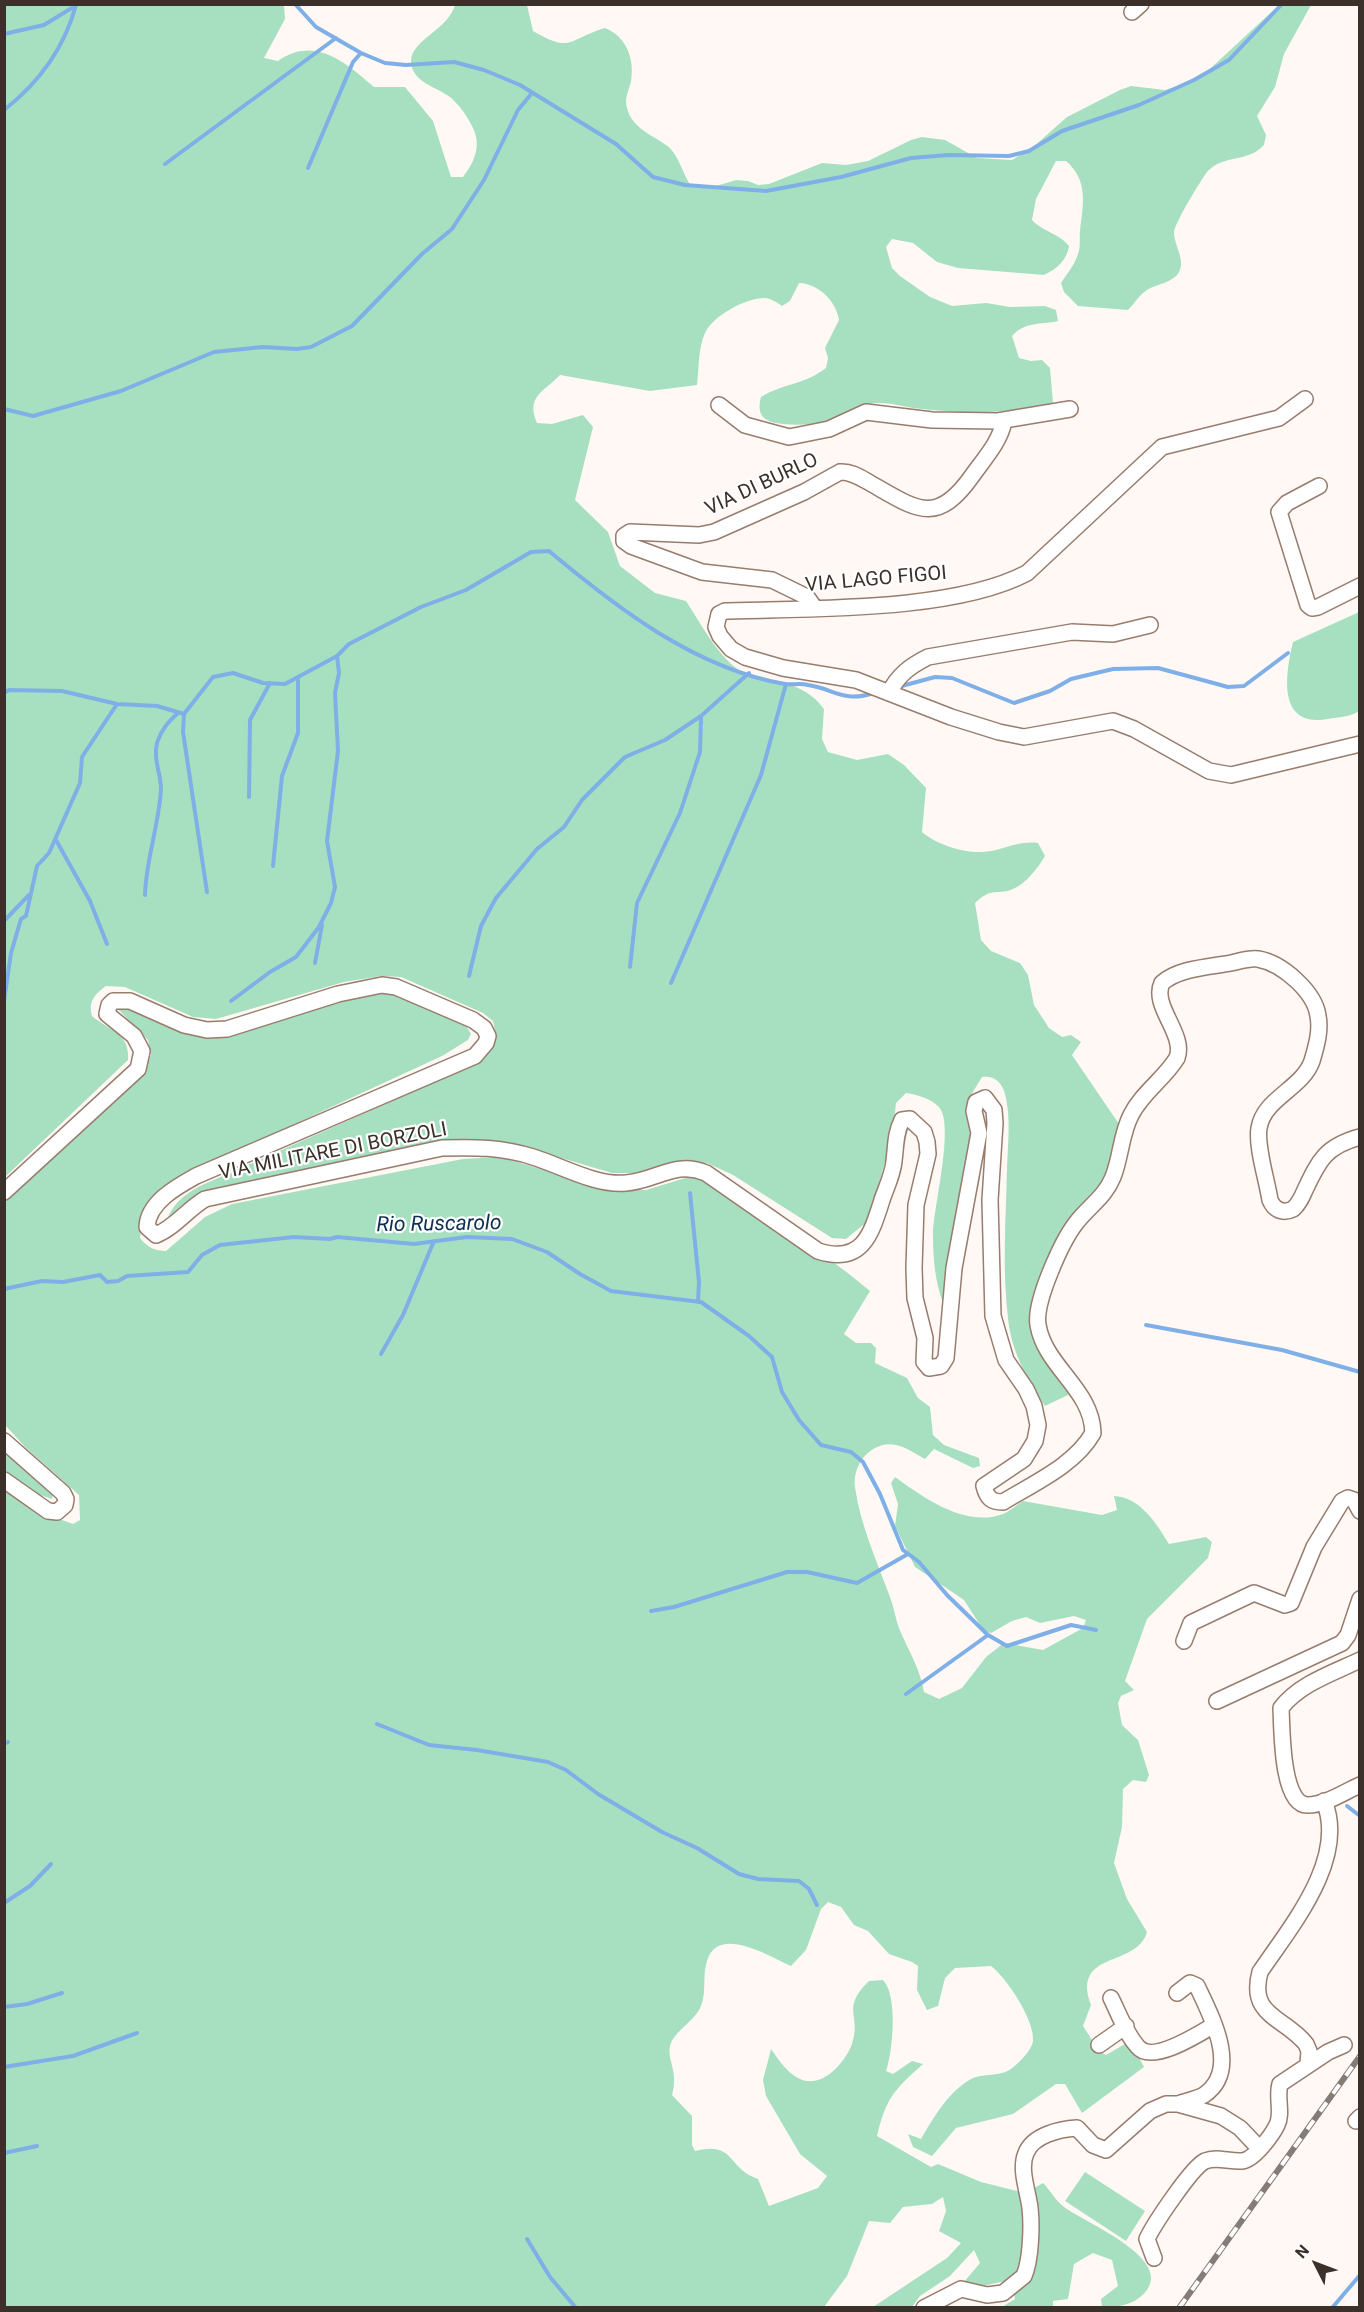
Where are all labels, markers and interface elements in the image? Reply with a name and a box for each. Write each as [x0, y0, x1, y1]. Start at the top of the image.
street label: VIA DI BURLO [702, 448, 822, 522]
street label: VIA LAGO FIGOI [804, 562, 948, 598]
street label: VIA MILITARE DI BORZOLI [217, 1118, 449, 1186]
water label: Rio Ruscarolo [376, 1211, 502, 1239]
north arrow [1286, 2234, 1346, 2294]
text: N [1291, 2241, 1313, 2262]

